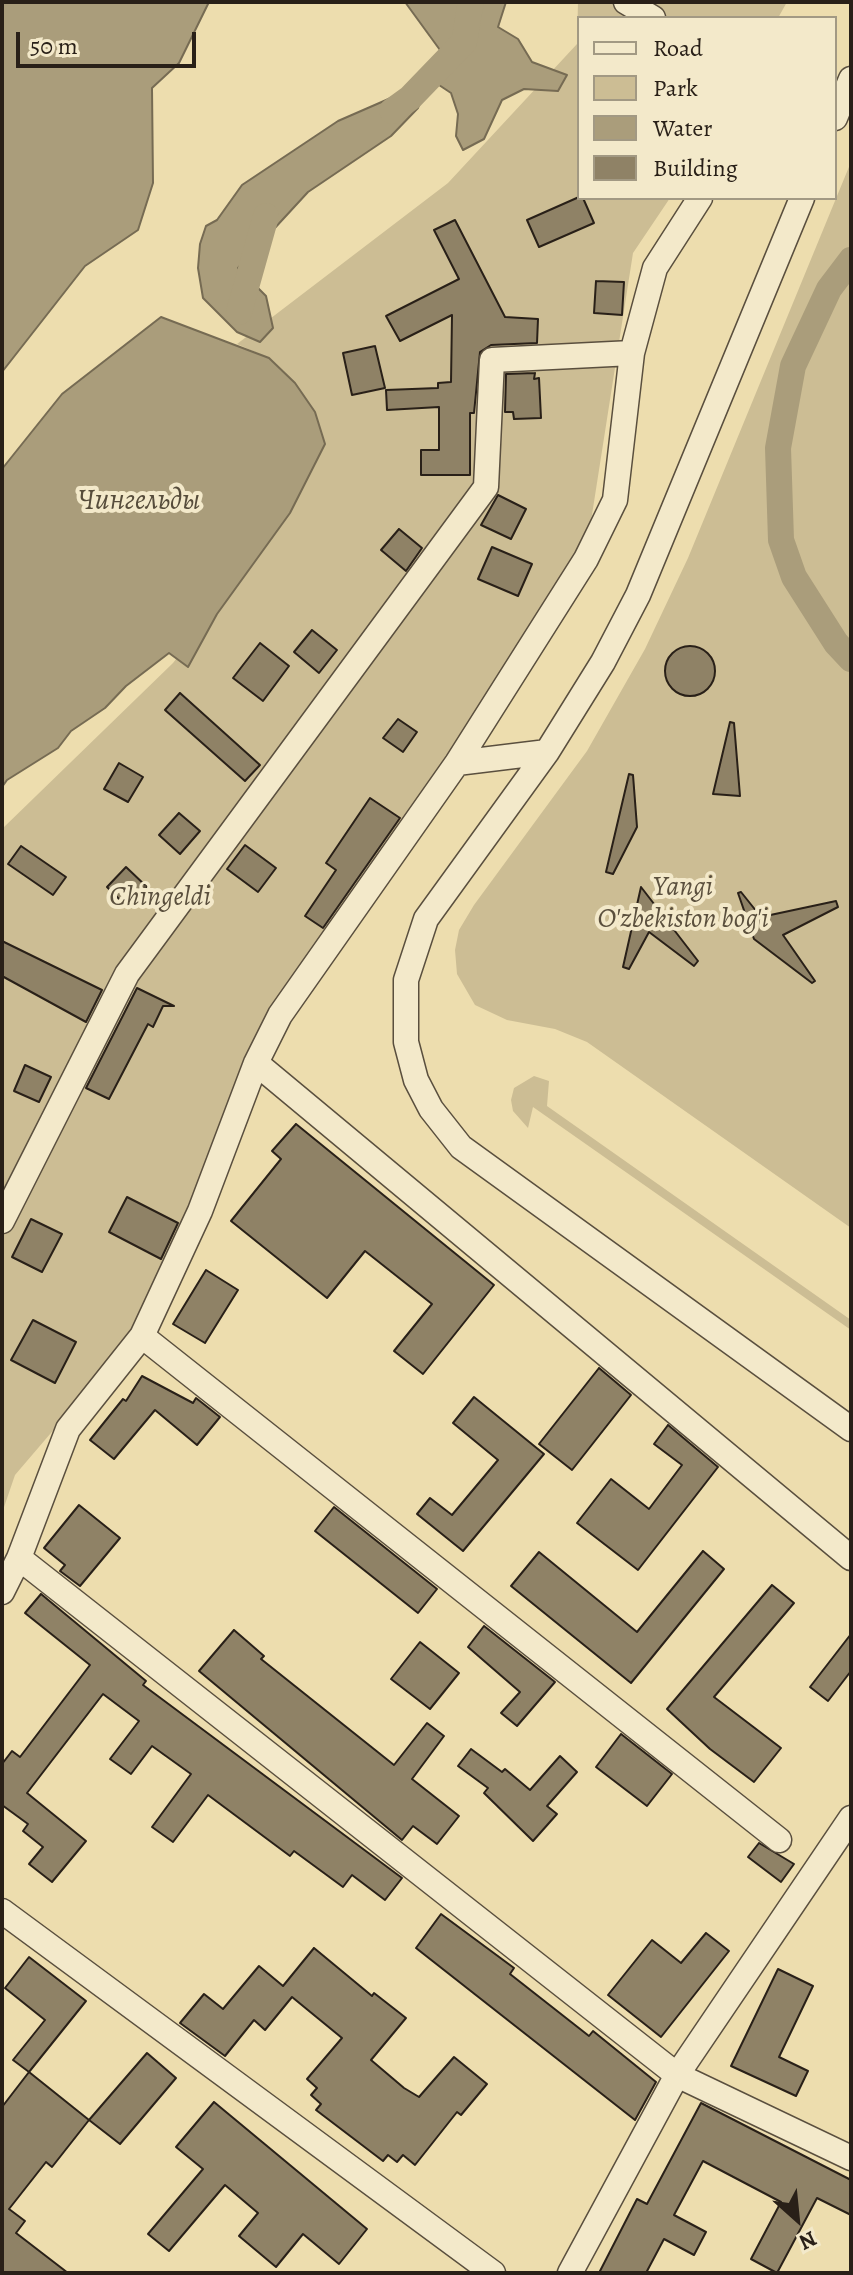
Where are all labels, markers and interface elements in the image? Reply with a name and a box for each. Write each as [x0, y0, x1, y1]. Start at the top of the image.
scale bar [20, 16, 200, 66]
legend [577, 16, 837, 200]
text: 50 m [30, 30, 78, 62]
text: Road [653, 32, 703, 64]
text: Park [653, 72, 698, 104]
text: Water [653, 112, 713, 144]
text: Building [653, 152, 738, 184]
water label: Чингельды [78, 484, 200, 520]
park label: Yangi O'zbekiston bog'i [597, 871, 769, 937]
park label: Chingeldi [109, 881, 211, 915]
north arrow [757, 2179, 837, 2259]
text: N [794, 2223, 822, 2257]

